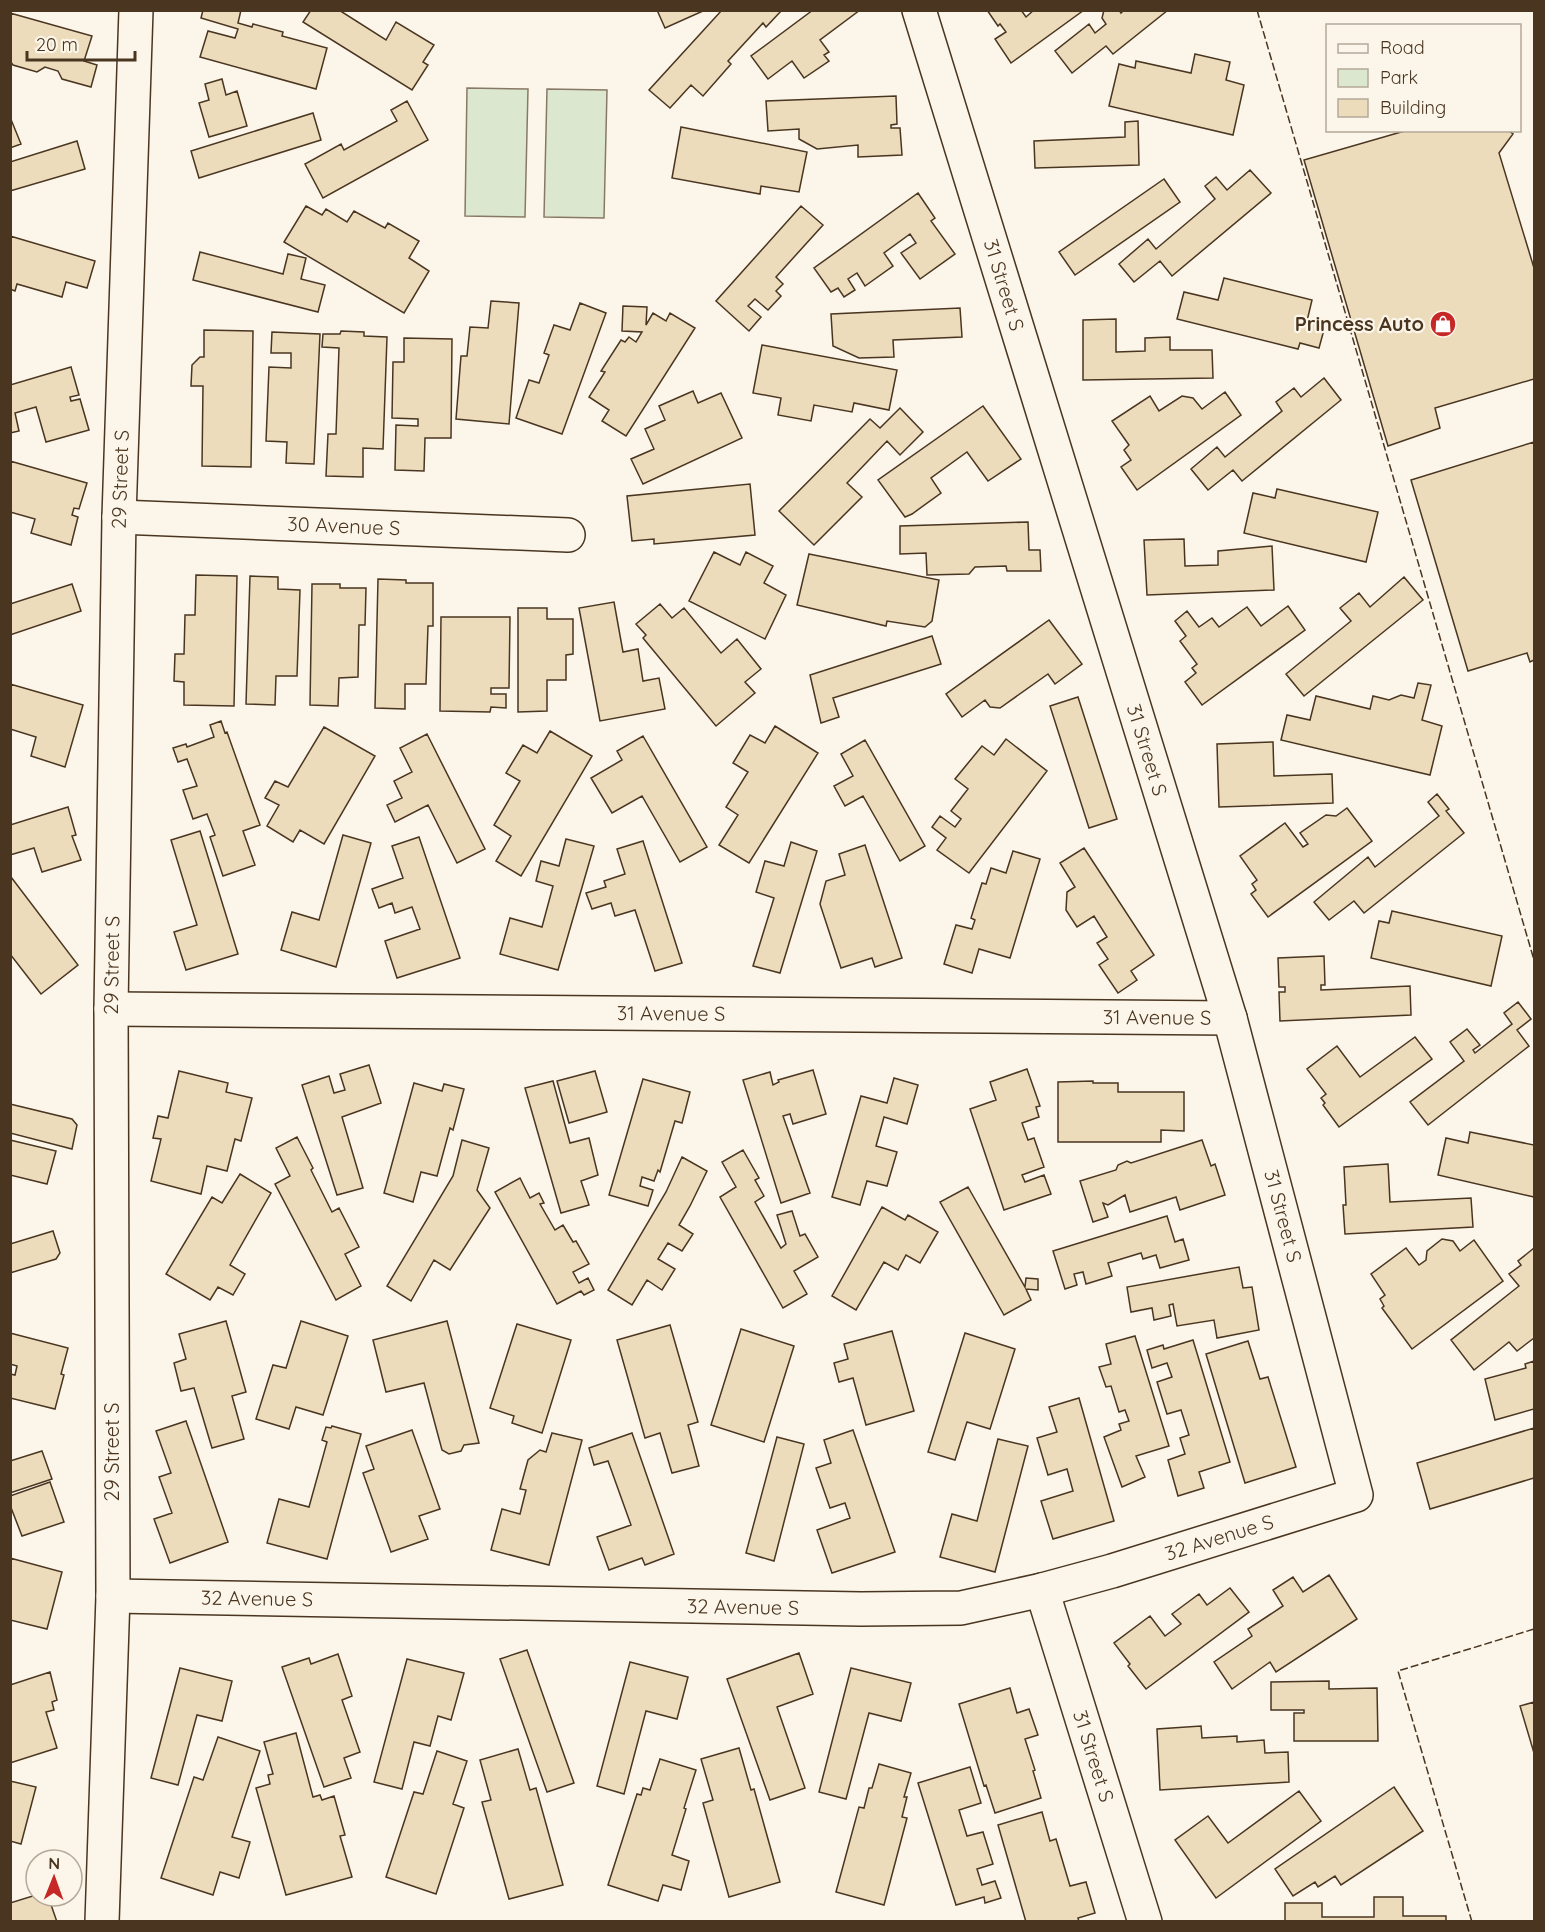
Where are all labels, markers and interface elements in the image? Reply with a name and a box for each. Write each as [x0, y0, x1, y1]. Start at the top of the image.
scale bar [27, 24, 135, 62]
legend [1326, 24, 1521, 132]
text: 20 m [36, 33, 78, 56]
text: Road [1380, 36, 1425, 59]
text: Park [1380, 66, 1418, 89]
text: Building [1380, 96, 1446, 119]
street label: 31 Street S [979, 236, 1030, 334]
shop icon: Princess Auto [1428, 309, 1458, 339]
place label: Princess Auto [1295, 311, 1424, 336]
street label: 29 Street S [106, 429, 134, 529]
street label: 30 Avenue S [287, 511, 401, 540]
street label: 31 Street S [1122, 701, 1173, 799]
street label: 29 Street S [98, 915, 125, 1015]
street label: 31 Avenue S [617, 1000, 725, 1026]
street label: 31 Avenue S [1103, 1004, 1211, 1030]
street label: 31 Street S [1259, 1167, 1308, 1265]
street label: 29 Street S [99, 1402, 124, 1502]
street label: 32 Avenue S [1162, 1508, 1276, 1566]
street label: 32 Avenue S [201, 1585, 313, 1611]
street label: 32 Avenue S [687, 1593, 799, 1620]
street label: 31 Street S [1068, 1707, 1120, 1805]
north arrow [24, 1848, 84, 1908]
text: N [48, 1853, 60, 1873]

